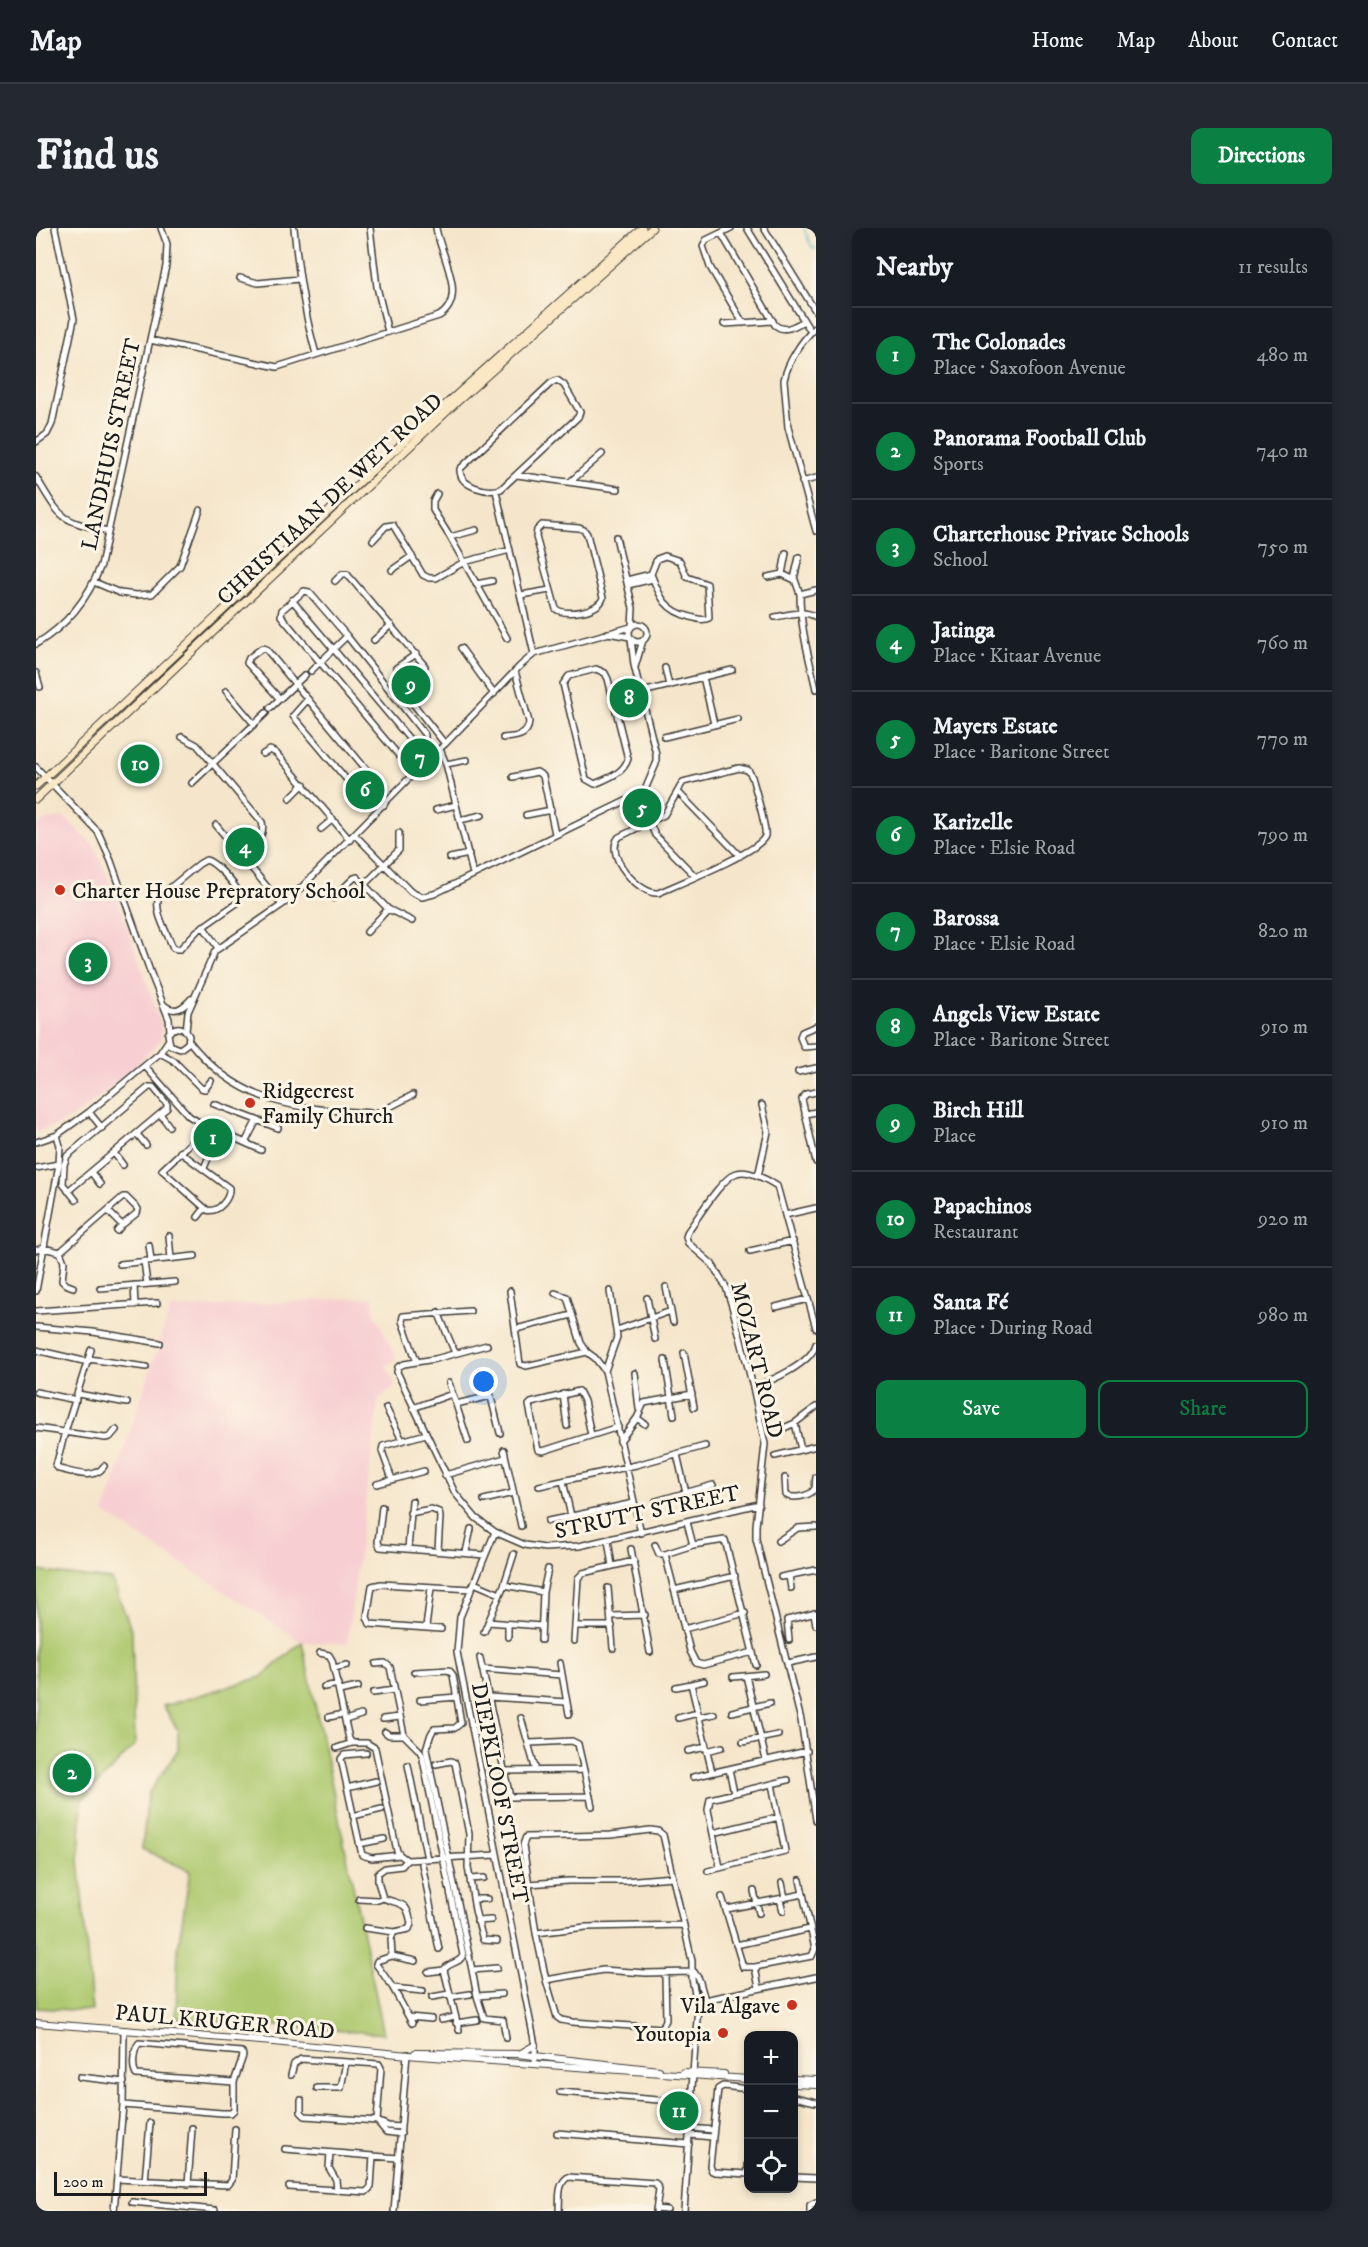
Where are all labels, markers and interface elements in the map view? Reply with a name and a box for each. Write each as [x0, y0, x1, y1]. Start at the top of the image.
text: Map [30, 24, 82, 59]
text: Home [1032, 28, 1084, 54]
text: Map [1117, 28, 1155, 54]
text: About [1188, 28, 1239, 54]
text: Contact [1272, 28, 1338, 54]
button: Directions [1191, 128, 1332, 184]
text: Find us [36, 130, 159, 182]
text: Nearby [876, 251, 953, 284]
text: 11 results [1238, 255, 1308, 280]
text: The Colonades [933, 329, 1066, 356]
street label: LANDHUIS STREET [76, 336, 147, 553]
text: 1 [892, 343, 899, 368]
text: 480 m [1256, 343, 1308, 368]
text: Place · Saxofoon Avenue [933, 356, 1126, 381]
street label: CHRISTIAAN DE WET ROAD [212, 387, 448, 611]
text: Panorama Football Club [933, 425, 1146, 452]
text: 2 [891, 439, 900, 464]
text: 740 m [1256, 439, 1308, 464]
text: Sports [933, 452, 984, 477]
text: Charterhouse Private Schools [933, 521, 1189, 548]
text: 3 [892, 535, 899, 560]
text: 750 m [1258, 535, 1308, 560]
text: School [933, 548, 988, 573]
text: Jatinga [933, 617, 995, 644]
text: 4 [890, 631, 901, 656]
text: 760 m [1257, 631, 1308, 656]
text: Place · Kitaar Avenue [933, 644, 1101, 669]
pin: 9 [392, 662, 430, 708]
pin: 8 [610, 676, 648, 720]
text: Mayers Estate [933, 713, 1058, 740]
text: 5 [891, 727, 900, 752]
text: 770 m [1257, 727, 1308, 752]
pin: 7 [400, 736, 440, 780]
text: Place · Baritone Street [933, 740, 1109, 765]
pin: 10 [120, 742, 160, 786]
pin: 6 [346, 768, 384, 812]
pin: 5 [622, 786, 662, 830]
text: Karizelle [933, 809, 1013, 836]
text: 6 [890, 823, 901, 848]
text: 790 m [1257, 823, 1308, 848]
pin: 4 [226, 824, 264, 870]
text: Place · Elsie Road [933, 836, 1075, 861]
place label: Charter House Prepratory School [72, 878, 366, 905]
marker: Charter House Prepratory School [53, 883, 67, 897]
text: Barossa [933, 905, 999, 932]
text: 7 [890, 919, 901, 944]
text: 820 m [1258, 919, 1308, 944]
text: Place · Elsie Road [933, 932, 1075, 957]
pin: 3 [68, 940, 108, 984]
text: Angels View Estate [933, 1001, 1100, 1028]
text: 8 [890, 1015, 901, 1040]
text: 910 m [1261, 1015, 1308, 1040]
text: Place · Baritone Street [933, 1028, 1109, 1053]
place label: Ridgecrest Family Church [262, 1078, 394, 1130]
marker: Ridgecrest Family Church [243, 1096, 257, 1110]
text: Birch Hill [933, 1097, 1024, 1124]
text: 9 [891, 1111, 900, 1136]
text: 910 m [1261, 1111, 1308, 1136]
pin: 1 [194, 1116, 232, 1160]
text: Place [933, 1124, 976, 1149]
text: Papachinos [933, 1193, 1032, 1220]
text: 10 [886, 1207, 905, 1232]
text: 920 m [1258, 1207, 1308, 1232]
text: Restaurant [933, 1220, 1018, 1245]
street label: MOZART ROAD [724, 1280, 789, 1441]
text: Santa Fé [933, 1289, 1008, 1316]
text: 11 [888, 1303, 903, 1328]
text: 980 m [1258, 1303, 1308, 1328]
text: Place · During Road [933, 1316, 1092, 1341]
your location [469, 1367, 498, 1396]
button: Save [876, 1380, 1086, 1438]
button: Share [1098, 1380, 1308, 1438]
street label: STRUTT STREET [552, 1480, 743, 1545]
street label: DIEPKLOOF STREET [465, 1680, 534, 1906]
pin: 2 [52, 1750, 92, 1796]
place label: Vila Algave [680, 1993, 780, 2020]
marker: Vila Algave [785, 1998, 799, 2012]
street label: PAUL KRUGER ROAD [114, 1999, 336, 2046]
place label: Youtopia [633, 2021, 712, 2048]
marker: Youtopia [716, 2026, 730, 2040]
map controls [744, 2031, 798, 2193]
button: + [744, 2031, 798, 2085]
button: − [744, 2085, 798, 2139]
pin: 11 [660, 2088, 698, 2134]
button: locate [744, 2139, 798, 2193]
scale bar [54, 2169, 207, 2196]
text: 200 m [63, 2172, 104, 2192]

